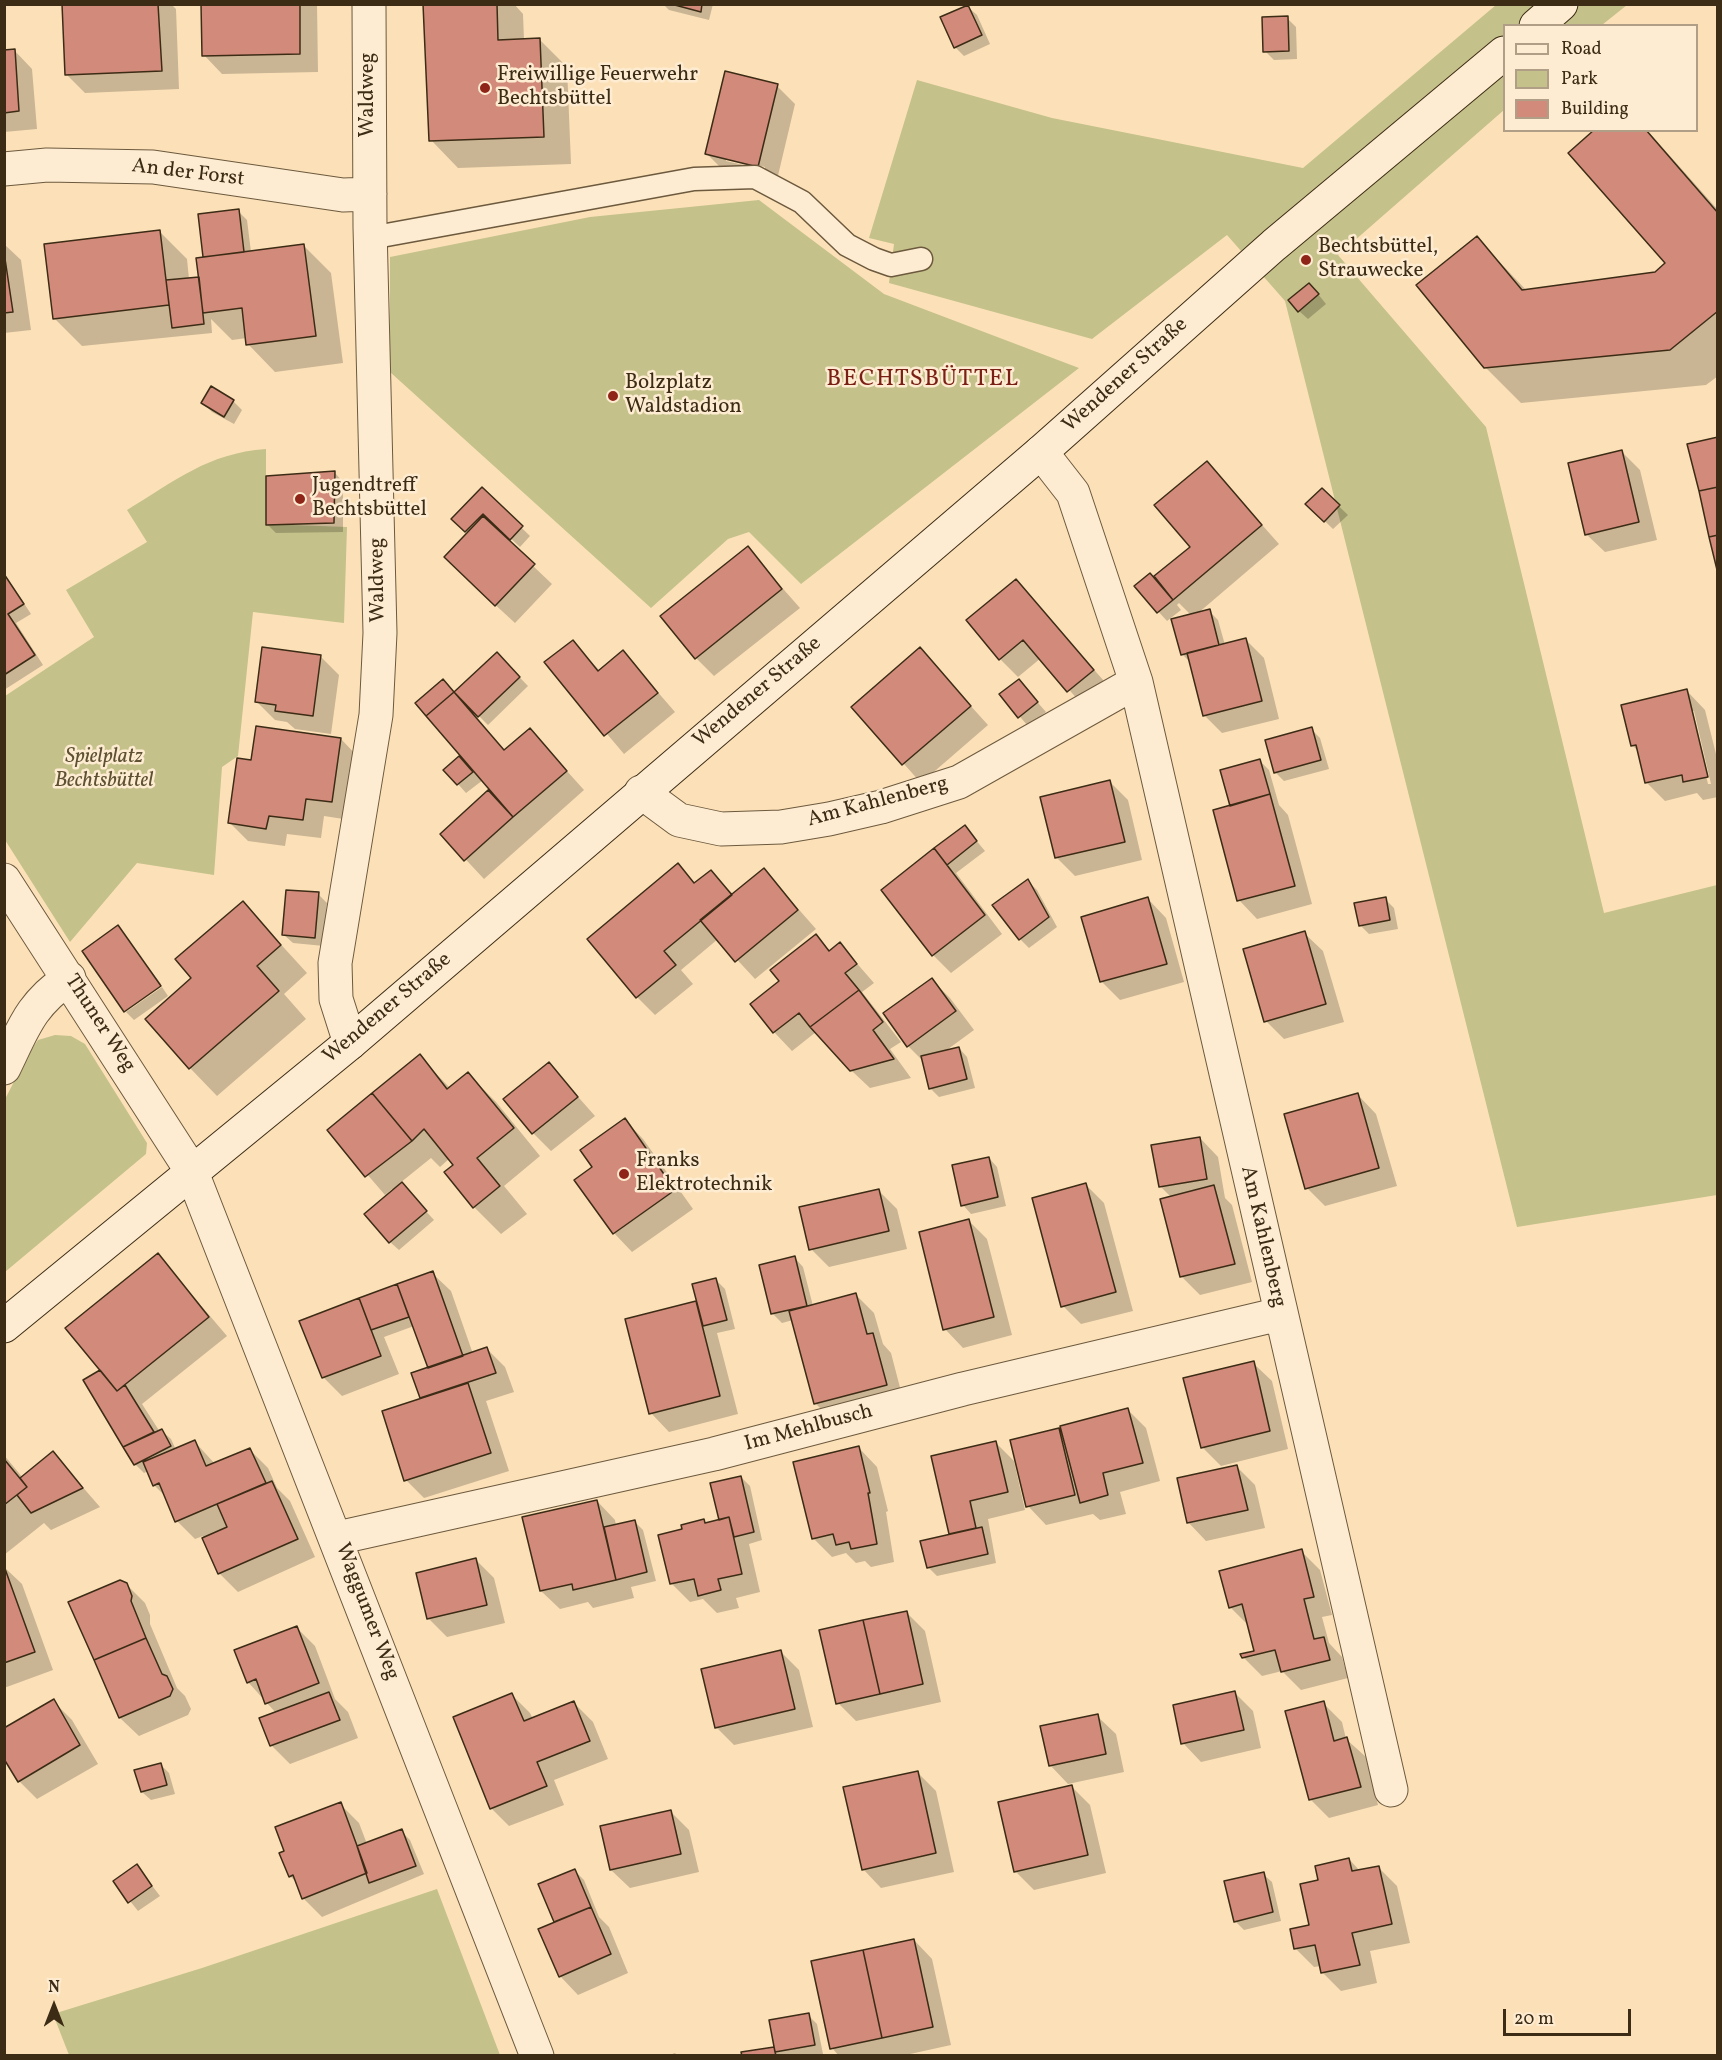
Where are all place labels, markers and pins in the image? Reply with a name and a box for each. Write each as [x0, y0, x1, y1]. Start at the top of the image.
place label: Freiwillige Feuerwehr Bechtsbüttel [497, 63, 698, 113]
marker: Freiwillige Feuerwehr Bechtsbüttel [478, 81, 492, 95]
place label: Bechtsbüttel, Strauwecke [1318, 235, 1438, 285]
marker: Bechtsbüttel, Strauwecke [1299, 253, 1313, 267]
place label: Bolzplatz Waldstadion [625, 371, 742, 421]
marker: Bolzplatz Waldstadion [606, 389, 620, 403]
place label: Jugendtreff Bechtsbüttel [312, 474, 427, 524]
marker: Jugendtreff Bechtsbüttel [293, 492, 307, 506]
place label: Franks Elektrotechnik [636, 1149, 772, 1199]
marker: Franks Elektrotechnik [617, 1167, 631, 1181]

